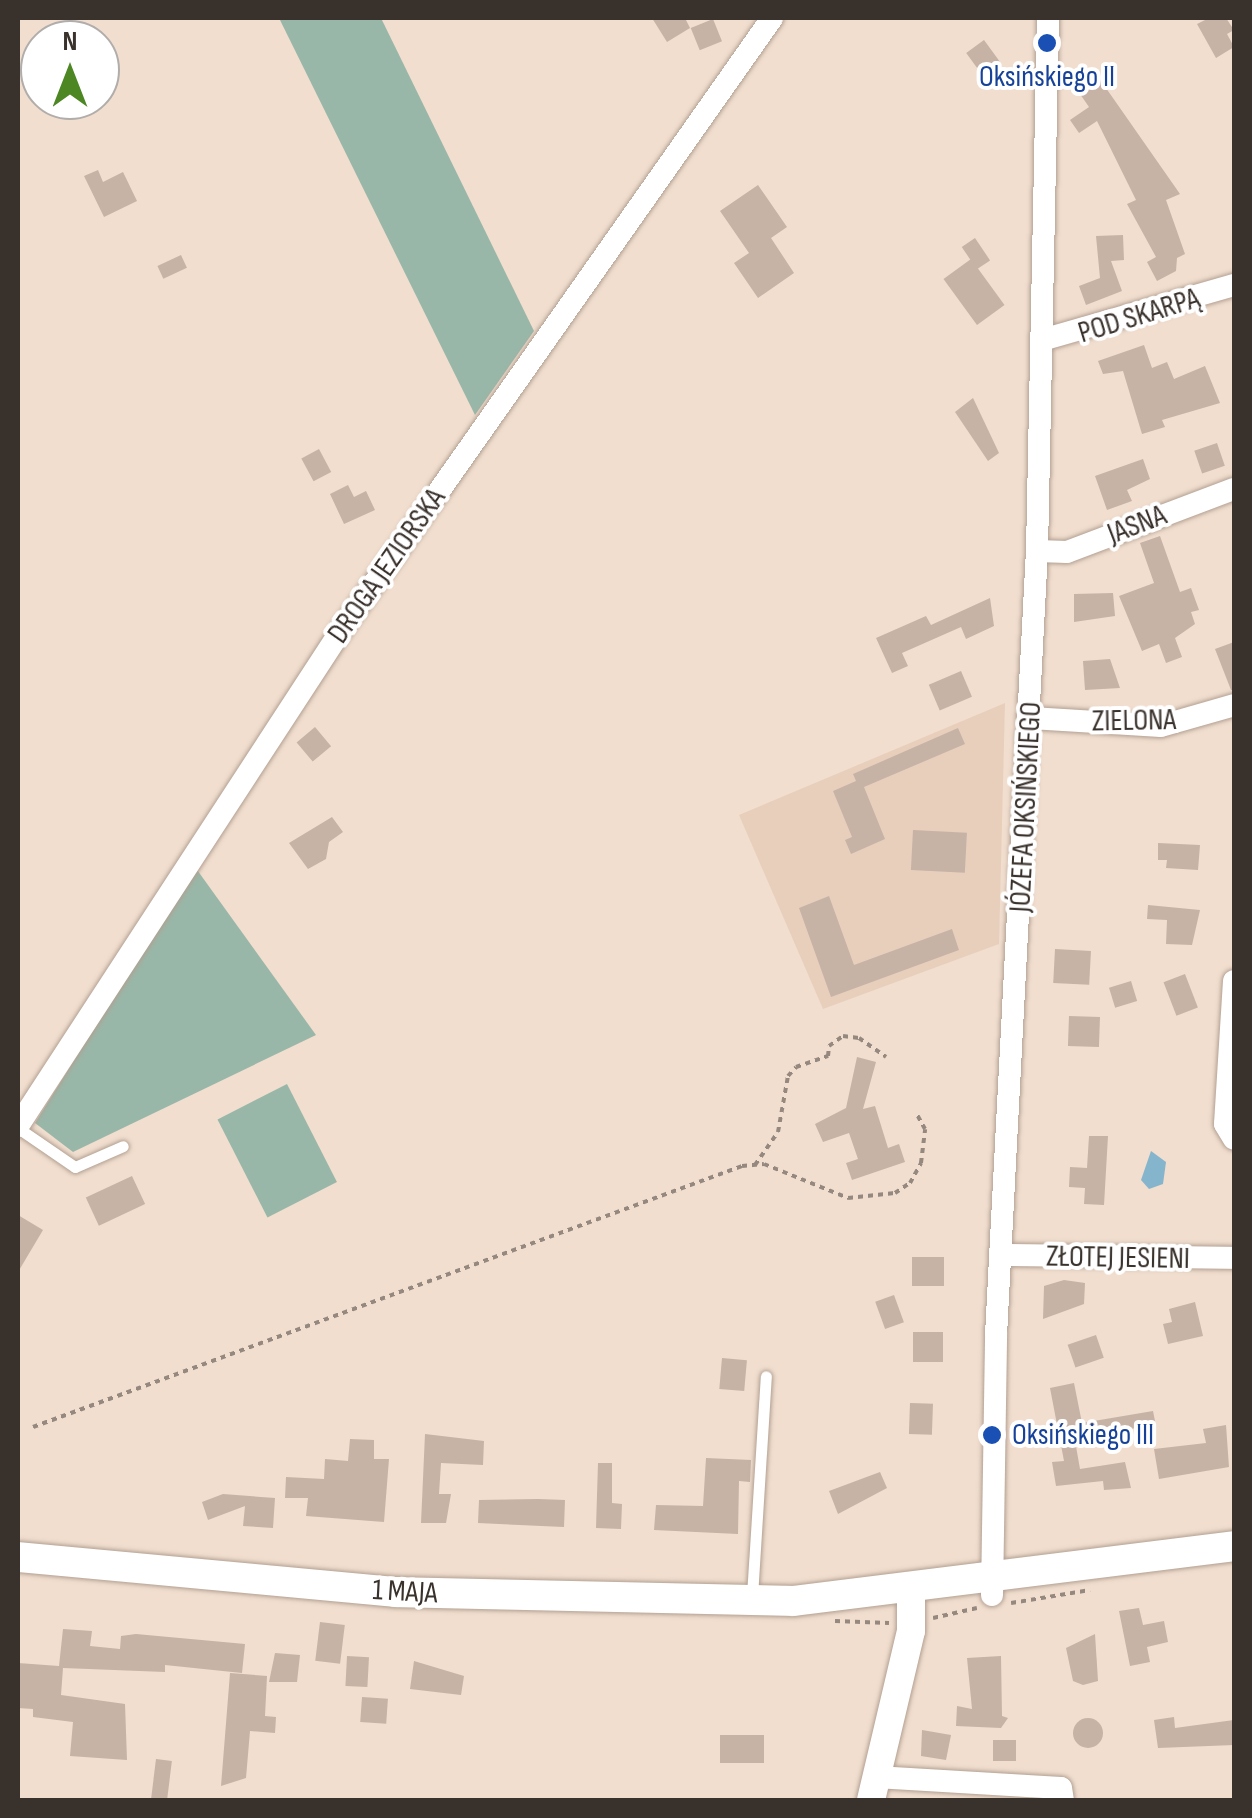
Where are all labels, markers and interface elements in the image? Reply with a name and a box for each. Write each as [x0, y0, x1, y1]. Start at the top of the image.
north arrow [20, 20, 120, 120]
text: N [63, 25, 77, 58]
marker: Oksińskiego II [1036, 32, 1058, 54]
place label: Oksińskiego II [979, 59, 1115, 95]
street label: POD SKARPĄ [1074, 281, 1204, 351]
street label: DROGA JEZIORSKA [320, 482, 454, 650]
street label: JASNA [1103, 497, 1171, 553]
street label: JÓZEFA OKSIŃSKIEGO [1003, 701, 1049, 913]
street label: ZIELONA [1091, 702, 1177, 740]
street label: ZŁOTEJ JESIENI [1046, 1239, 1190, 1277]
place label: Oksińskiego III [1012, 1417, 1154, 1453]
marker: Oksińskiego III [981, 1424, 1003, 1446]
street label: 1 MAJA [371, 1572, 439, 1612]

